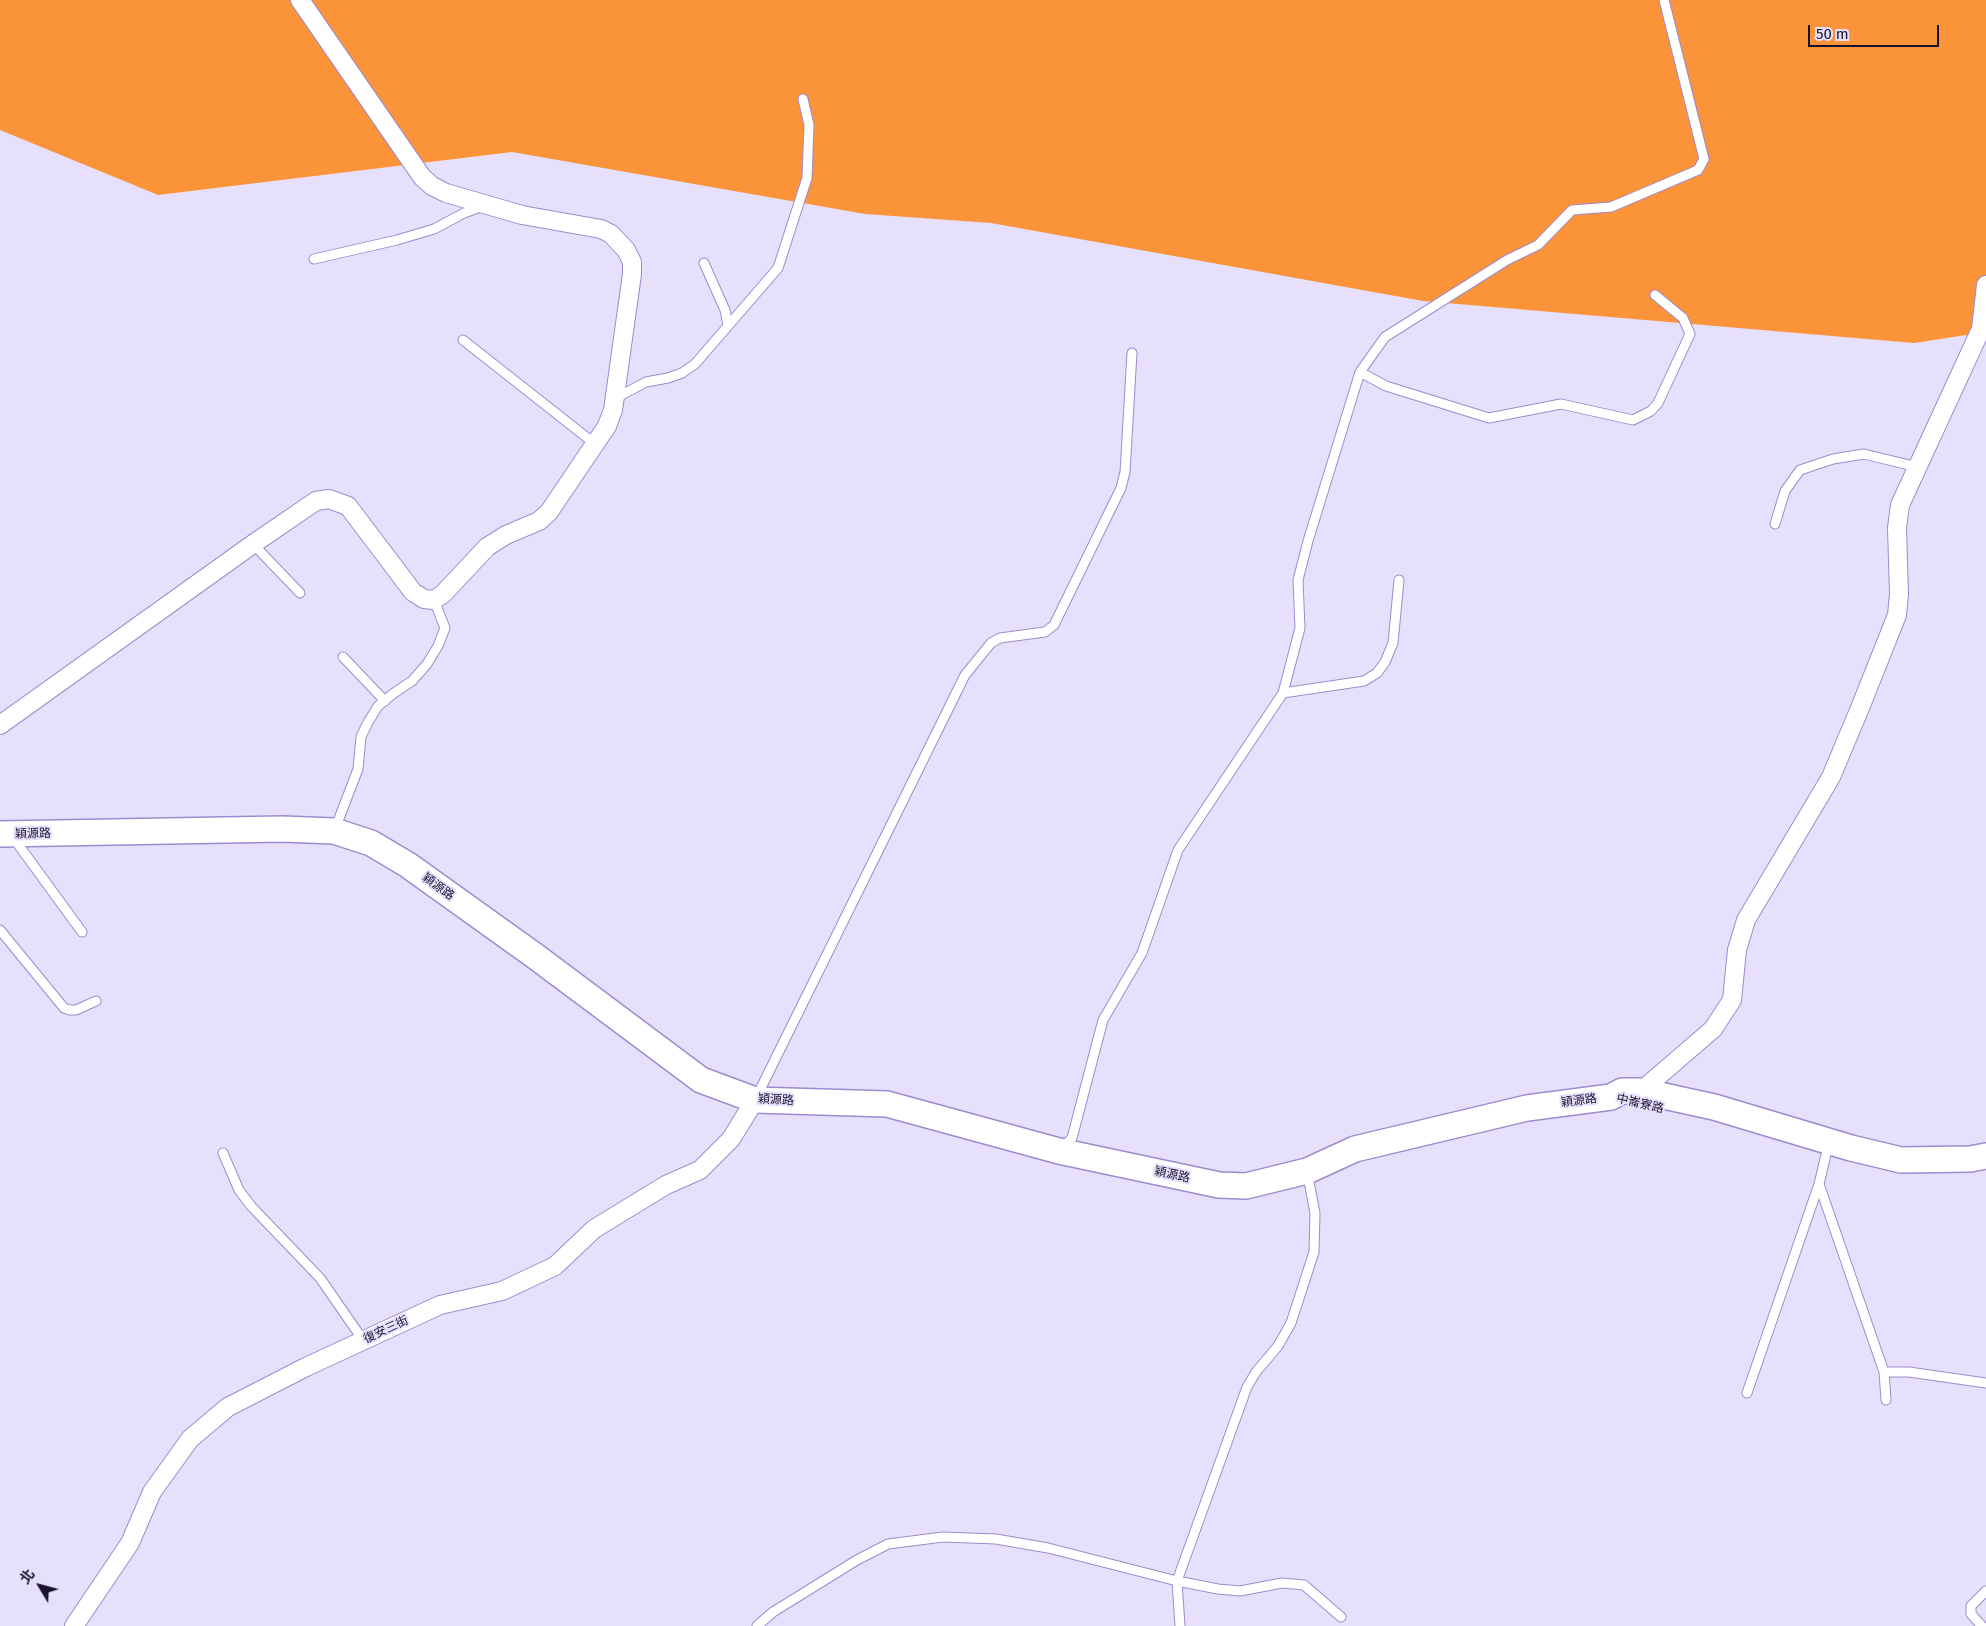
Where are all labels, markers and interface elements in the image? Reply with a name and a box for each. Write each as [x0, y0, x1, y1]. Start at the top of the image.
scale bar [1811, 15, 1942, 47]
text: 50 m [1816, 25, 1849, 43]
street label: 穎源路 [15, 826, 51, 842]
street label: 穎源路 [419, 871, 457, 903]
street label: 穎源路 [758, 1092, 794, 1108]
street label: 穎源路 [1560, 1092, 1598, 1110]
street label: 中崙寮路 [1615, 1092, 1665, 1116]
street label: 穎源路 [1153, 1164, 1191, 1186]
street label: 復安三街 [361, 1313, 411, 1347]
north arrow [15, 1561, 65, 1611]
text: 北 [17, 1566, 39, 1587]

